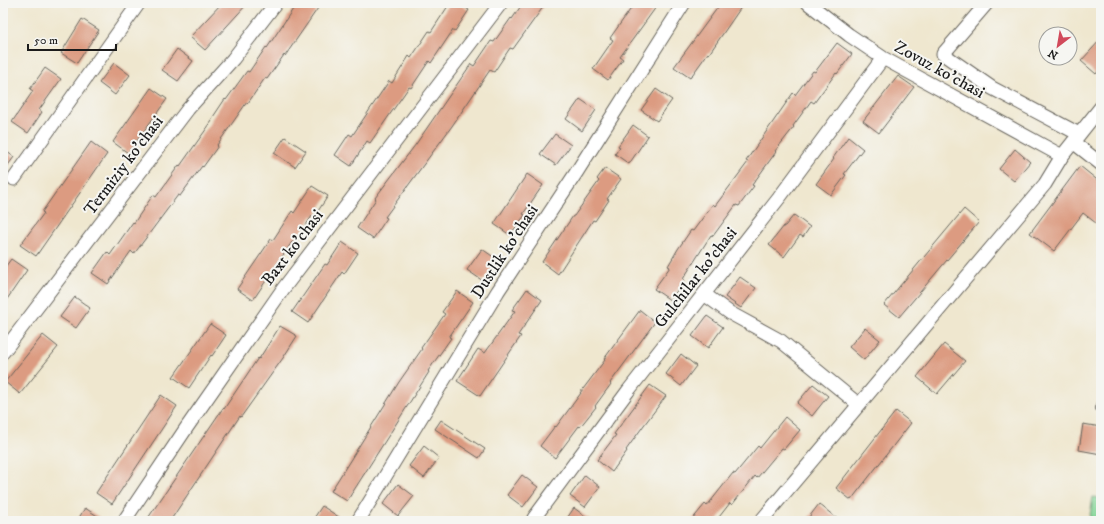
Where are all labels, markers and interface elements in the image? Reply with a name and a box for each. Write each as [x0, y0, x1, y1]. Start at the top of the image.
scale bar [28, 26, 116, 52]
north arrow [1038, 26, 1078, 66]
text: 50 m [34, 33, 58, 48]
street label: Zovuz ko'chasi [890, 36, 989, 104]
text: N [1046, 45, 1061, 62]
street label: Termiziy ko'chasi [79, 111, 168, 220]
street label: Dustlik ko'chasi [466, 200, 543, 303]
street label: Baxt ko'chasi [257, 205, 329, 290]
street label: Gulchilar ko'chasi [650, 223, 742, 333]

